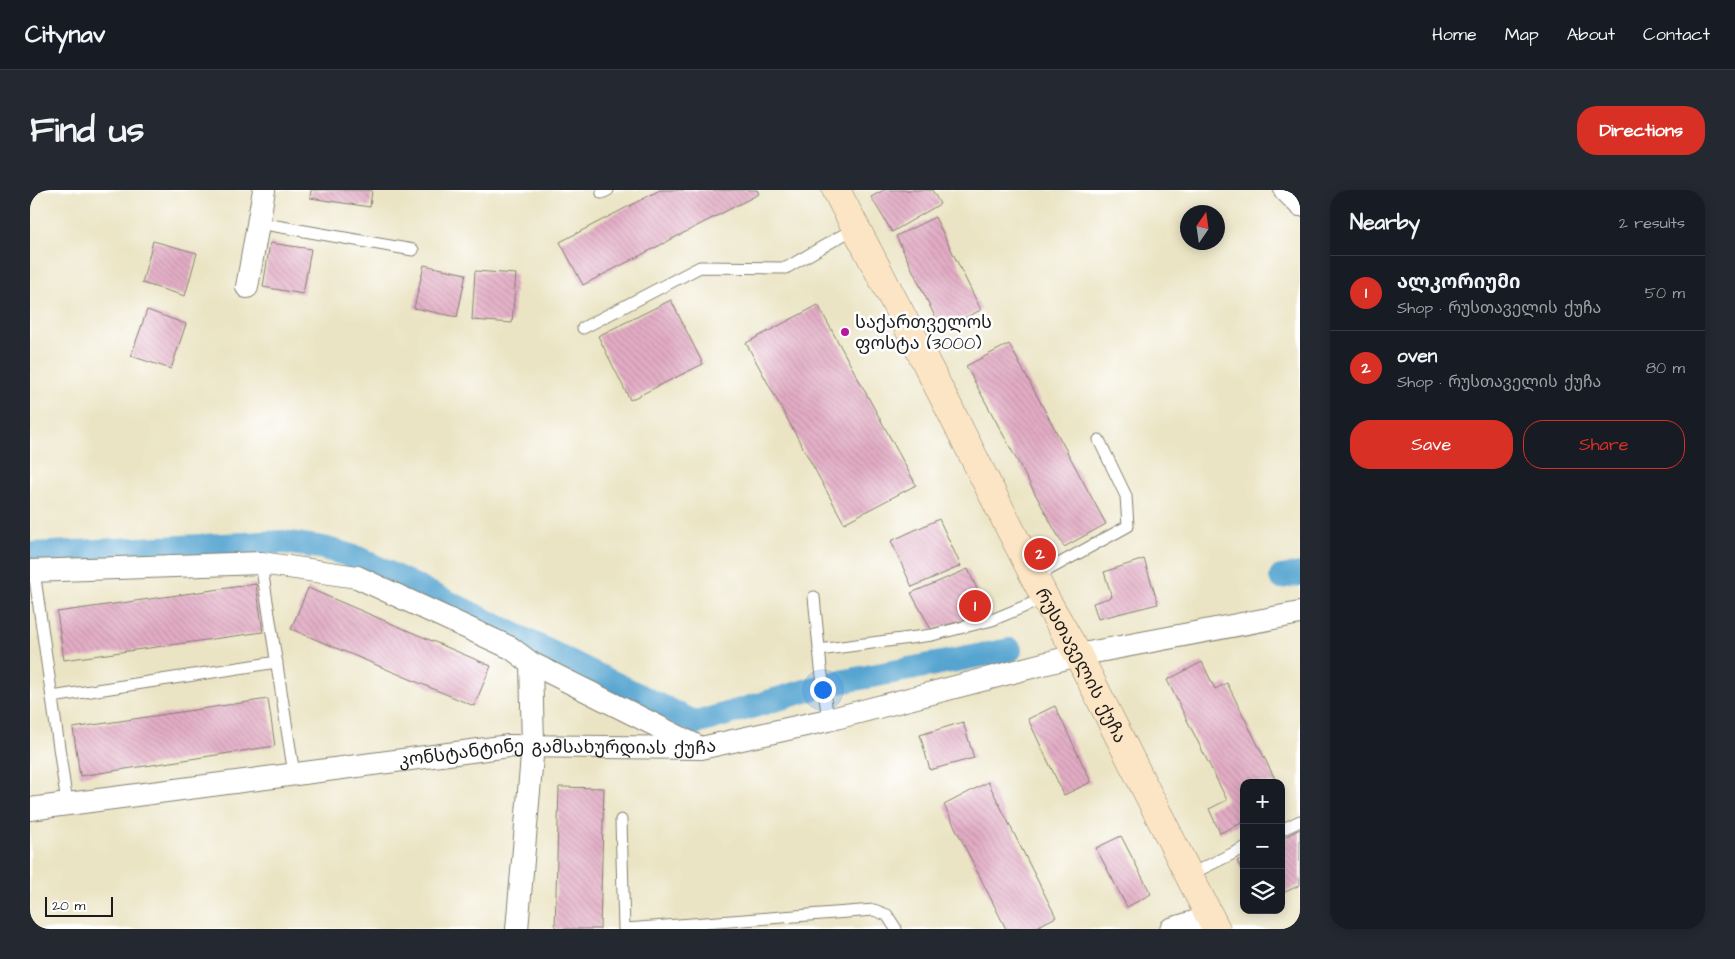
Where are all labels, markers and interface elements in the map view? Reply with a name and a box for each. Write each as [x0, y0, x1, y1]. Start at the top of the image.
text: Citynav [25, 18, 105, 52]
text: Home [1432, 22, 1477, 47]
text: Map [1505, 22, 1539, 47]
text: About [1567, 22, 1615, 47]
text: Contact [1643, 22, 1710, 47]
text: Find us [30, 106, 144, 155]
button: Directions [1577, 106, 1705, 155]
north arrow [1180, 205, 1225, 250]
text: Nearby [1350, 208, 1420, 237]
text: 2 results [1619, 212, 1685, 234]
text: ალკორიუმი [1397, 269, 1520, 296]
text: 1 [1365, 282, 1367, 304]
text: 50 m [1645, 282, 1685, 304]
text: Shop · რუსთაველის ქუჩა [1397, 297, 1601, 319]
place label: საქართველოს ფოსტა (3000) [855, 310, 992, 356]
marker: საქართველოს ფოსტა (3000) [839, 326, 851, 338]
text: oven [1397, 343, 1437, 370]
text: 2 [1361, 357, 1371, 379]
text: 80 m [1646, 357, 1685, 379]
text: Shop · რუსთაველის ქუჩა [1397, 371, 1601, 393]
button: Save [1350, 420, 1513, 469]
button: Share [1523, 420, 1685, 469]
pin: 2 [1024, 535, 1056, 573]
street label: რუსთაველის ქუჩა [1029, 584, 1132, 747]
pin: 1 [959, 587, 991, 625]
your location [810, 677, 836, 703]
street label: კონსტანტინე გამსახურდიას ქუჩა [397, 733, 718, 773]
map controls [1240, 779, 1285, 914]
button: + [1240, 779, 1285, 824]
button: − [1240, 824, 1285, 869]
button: layers [1240, 869, 1285, 914]
scale bar [45, 894, 112, 917]
text: 20 m [52, 896, 85, 916]

